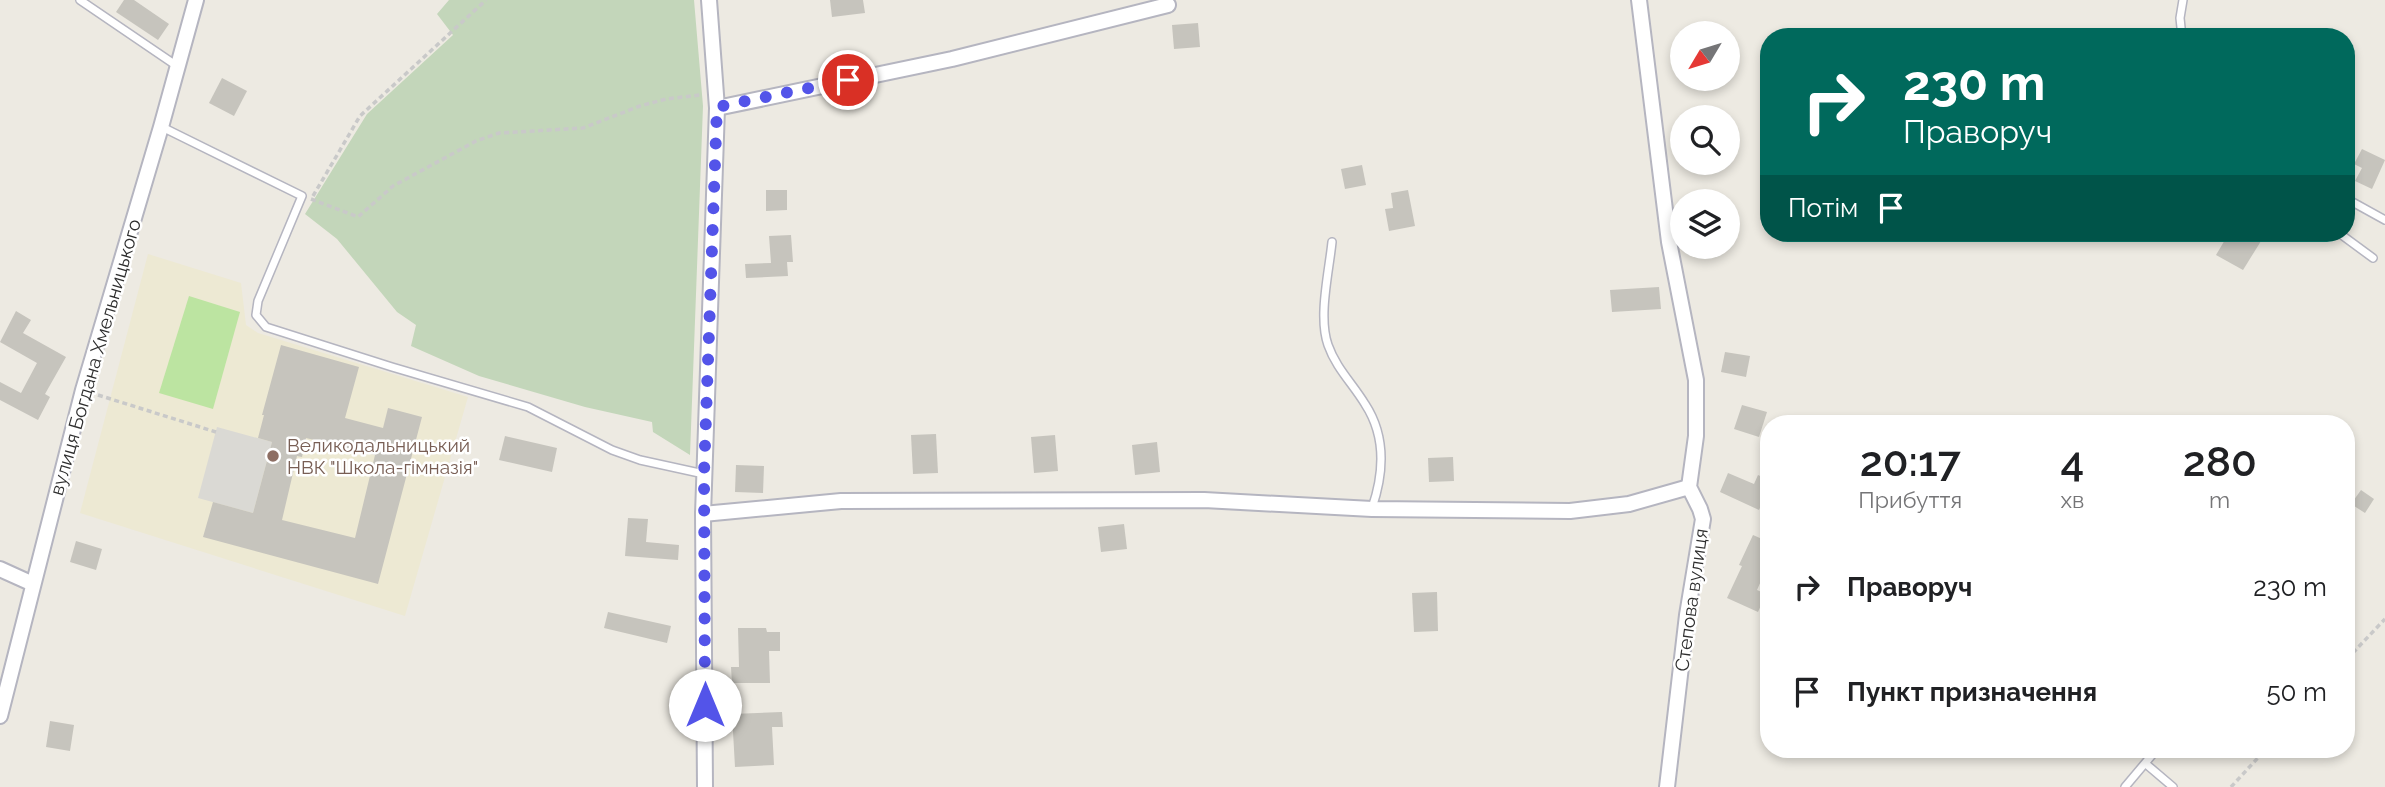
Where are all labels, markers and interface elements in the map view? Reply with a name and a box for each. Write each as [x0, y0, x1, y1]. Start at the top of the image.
north arrow [1670, 21, 1740, 91]
map controls [1670, 21, 1740, 259]
pin [818, 50, 878, 110]
text: 230 m [1903, 54, 2045, 111]
icon: right [1788, 56, 1879, 147]
icon: arrive [829, 61, 867, 99]
button: search [1670, 105, 1740, 175]
text: Праворуч [1903, 113, 2052, 150]
button: layers [1670, 189, 1740, 259]
icon: arrive [1872, 189, 1910, 227]
text: Потім [1788, 193, 1858, 223]
street label: вулиця Богдана Хмельницького [45, 216, 145, 498]
place label: Великодальницький НВК "Школа-гімназія" [287, 434, 478, 478]
text: 20:17 [1860, 437, 1961, 486]
text: 4 [2061, 437, 2084, 486]
text: 280 [2183, 437, 2257, 486]
marker: Великодальницький НВК "Школа-гімназія" [265, 448, 281, 464]
text: Прибуття [1858, 486, 1962, 513]
text: хв [2060, 486, 2084, 513]
text: m [2209, 486, 2230, 513]
street label: Степова вулиця [1670, 527, 1712, 673]
icon: right [1788, 568, 1826, 606]
text: Праворуч [1847, 572, 1972, 602]
text: 230 m [2253, 572, 2327, 602]
position arrow [668, 668, 742, 742]
icon: arrive [1788, 673, 1826, 711]
text: Пункт призначення [1847, 677, 2097, 707]
text: 50 m [2266, 677, 2327, 707]

